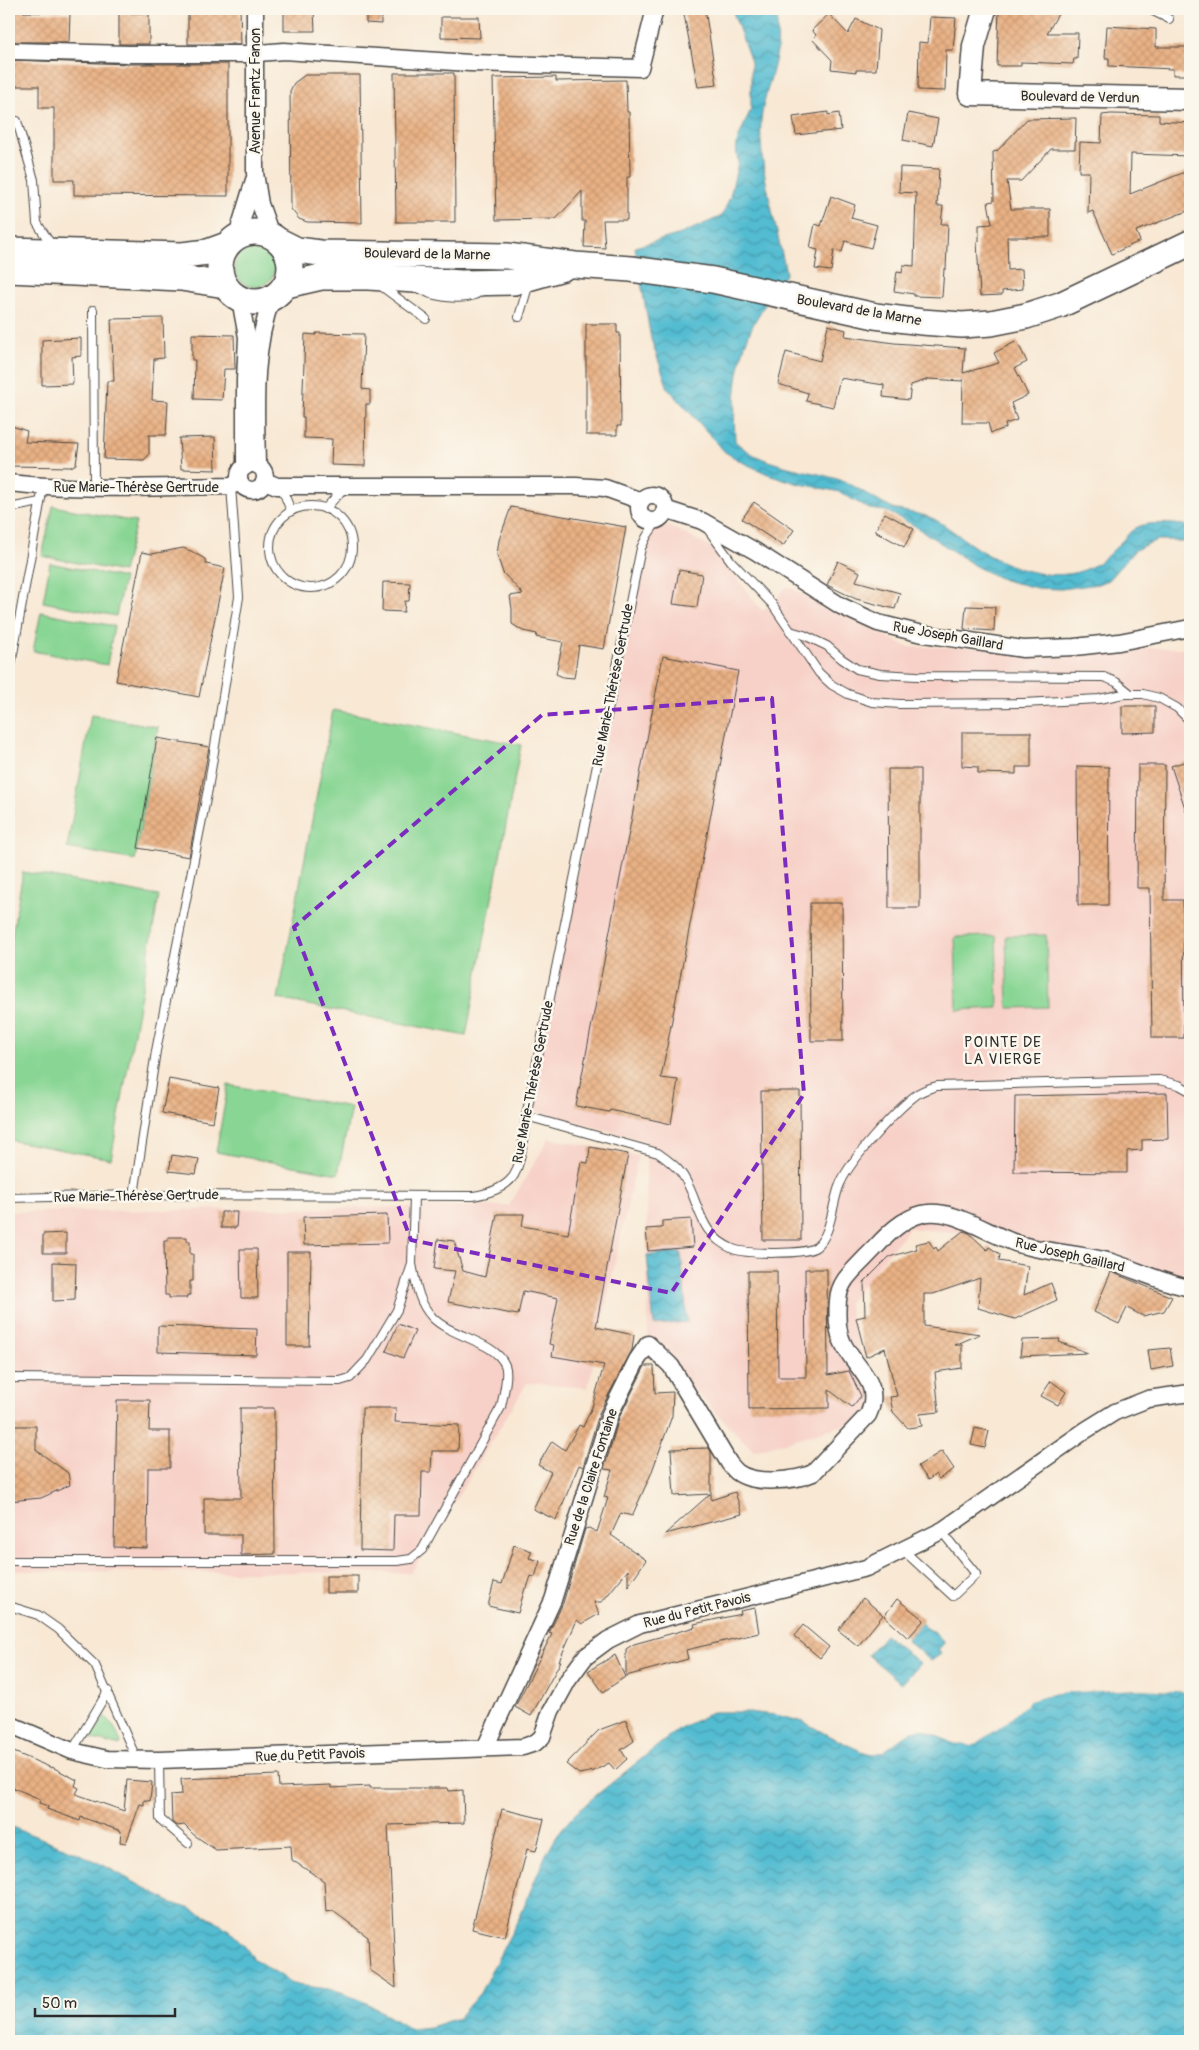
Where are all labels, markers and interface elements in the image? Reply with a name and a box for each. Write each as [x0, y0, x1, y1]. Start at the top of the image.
street label: Avenue Frantz Fanon [247, 28, 264, 154]
street label: Boulevard de Verdun [1020, 87, 1140, 107]
street label: Boulevard de la Marne [364, 244, 490, 264]
street label: Boulevard de la Marne [795, 291, 923, 329]
street label: Rue Marie-Thérèse Gertrude [53, 479, 219, 496]
street label: Rue Marie-Thérèse Gertrude [589, 602, 637, 768]
street label: Rue Joseph Gaillard [892, 618, 1005, 654]
street label: Rue Marie-Thérèse Gertrude [509, 999, 557, 1165]
district label: POINTE DE LA VIERGE [964, 1033, 1042, 1069]
street label: Rue Marie-Thérèse Gertrude [53, 1186, 219, 1206]
street label: Rue Joseph Gaillard [1014, 1234, 1126, 1276]
street label: Rue de la Claire Fontaine [561, 1406, 621, 1548]
street label: Rue du Petit Pavois [642, 1588, 753, 1632]
street label: Rue du Petit Pavois [255, 1745, 366, 1765]
scale bar [35, 1985, 175, 2017]
text: 50 m [42, 1994, 77, 2013]

